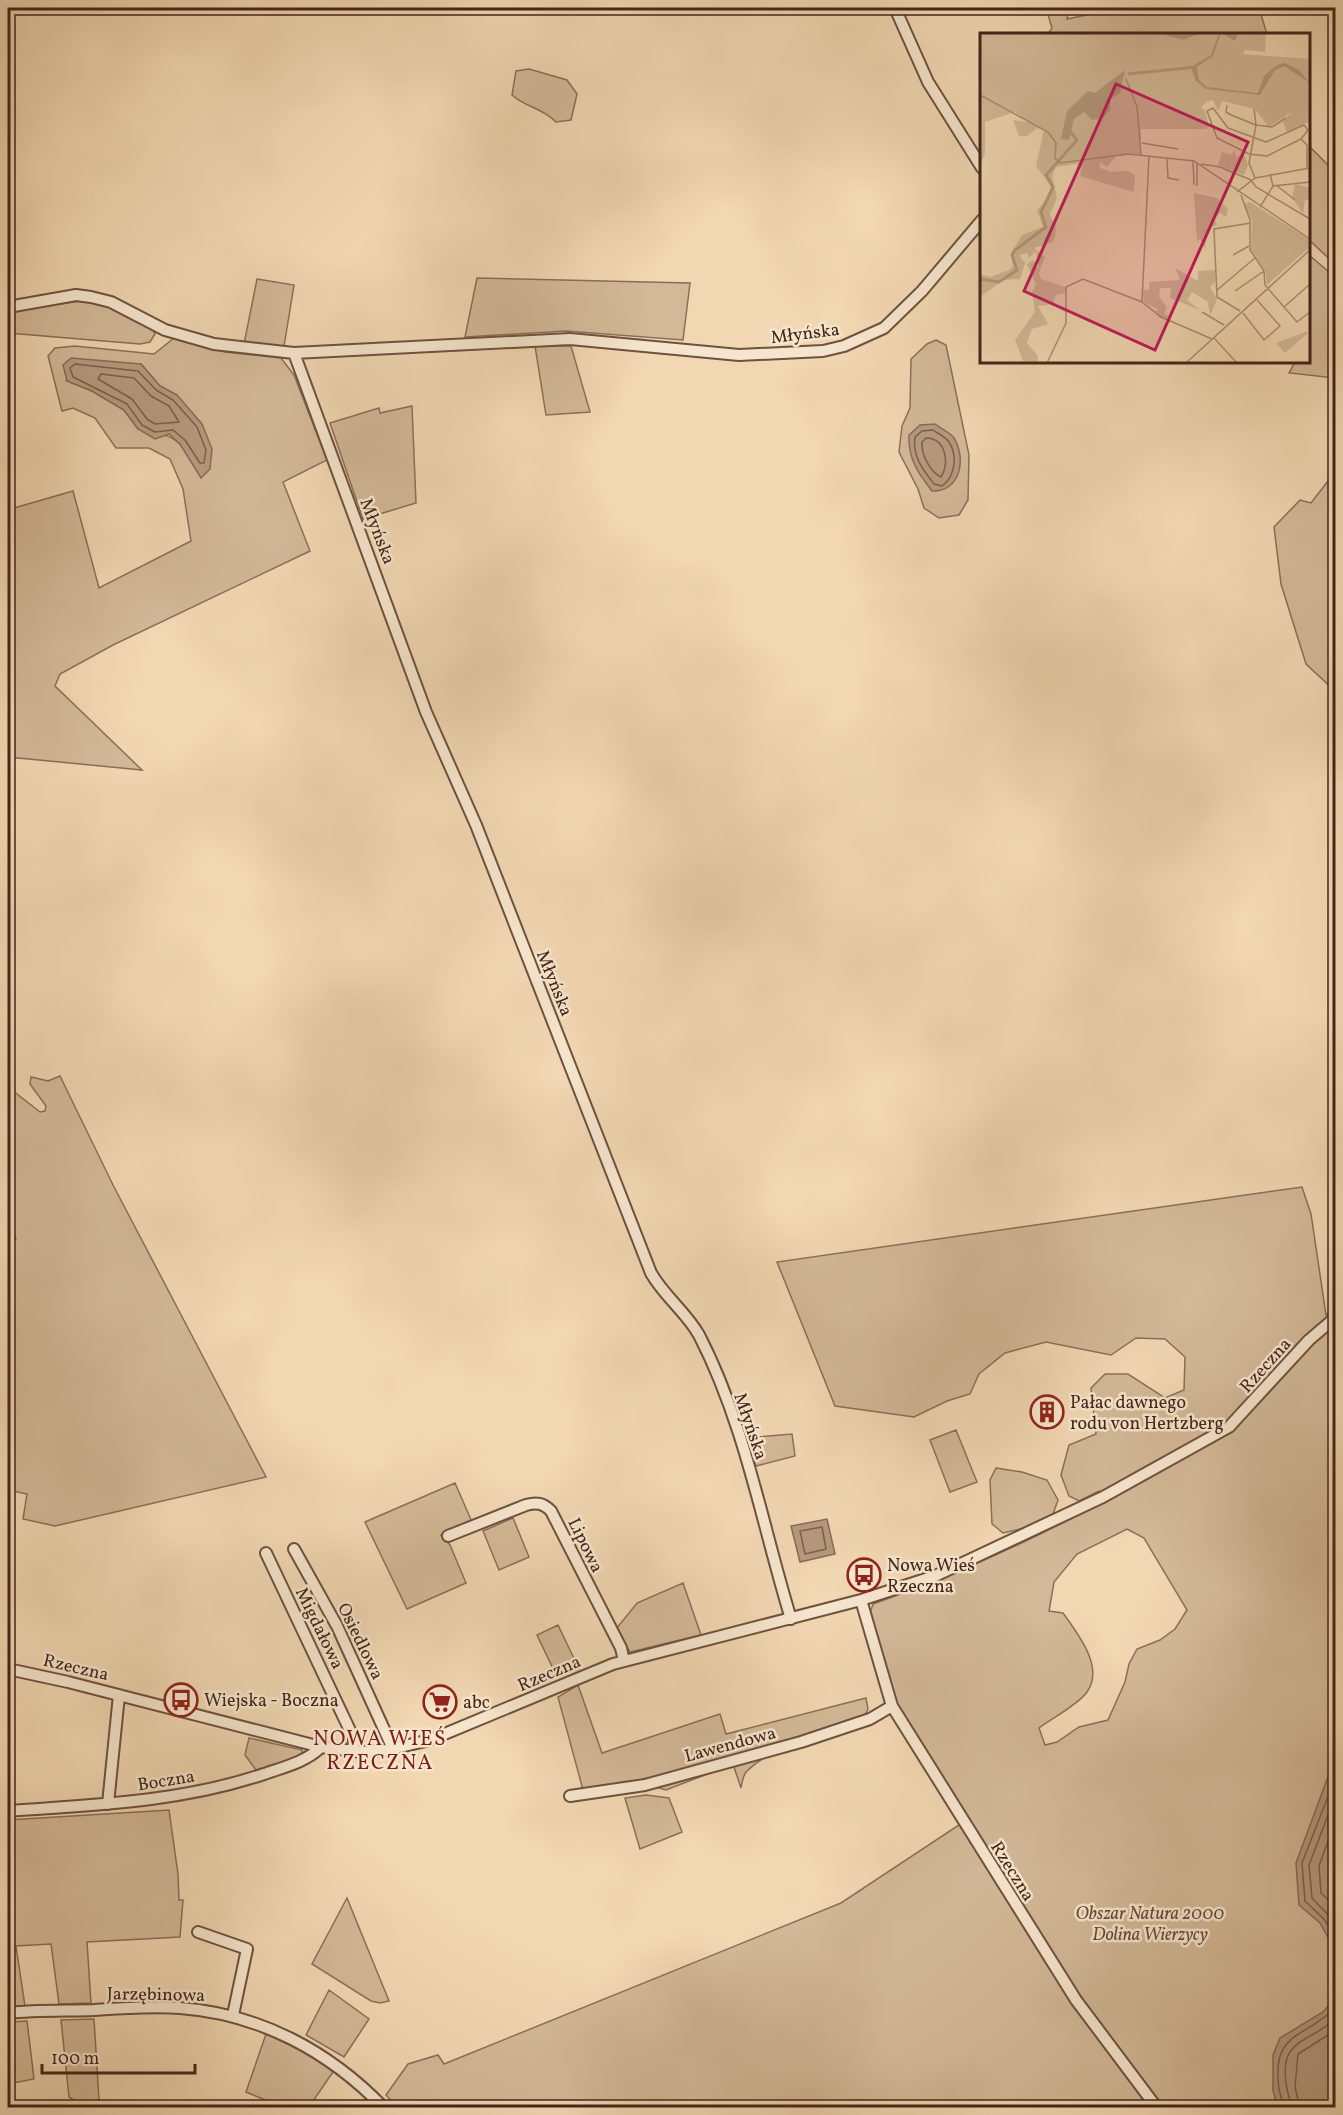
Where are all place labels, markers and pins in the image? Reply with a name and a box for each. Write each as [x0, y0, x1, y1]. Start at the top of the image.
place label: Pałac dawnego rodu von Hertzberg [1070, 1391, 1224, 1437]
building icon: Pałac dawnego rodu von Hertzberg [1029, 1394, 1065, 1430]
place label: Nowa Wieś Rzeczna [887, 1554, 975, 1600]
bus stop icon: Nowa Wieś Rzeczna [846, 1557, 882, 1593]
bus stop icon: Wiejska - Boczna [163, 1682, 199, 1718]
supermarket icon: abc [422, 1684, 458, 1720]
place label: Wiejska - Boczna [204, 1689, 339, 1714]
place label: abc [463, 1691, 490, 1716]

